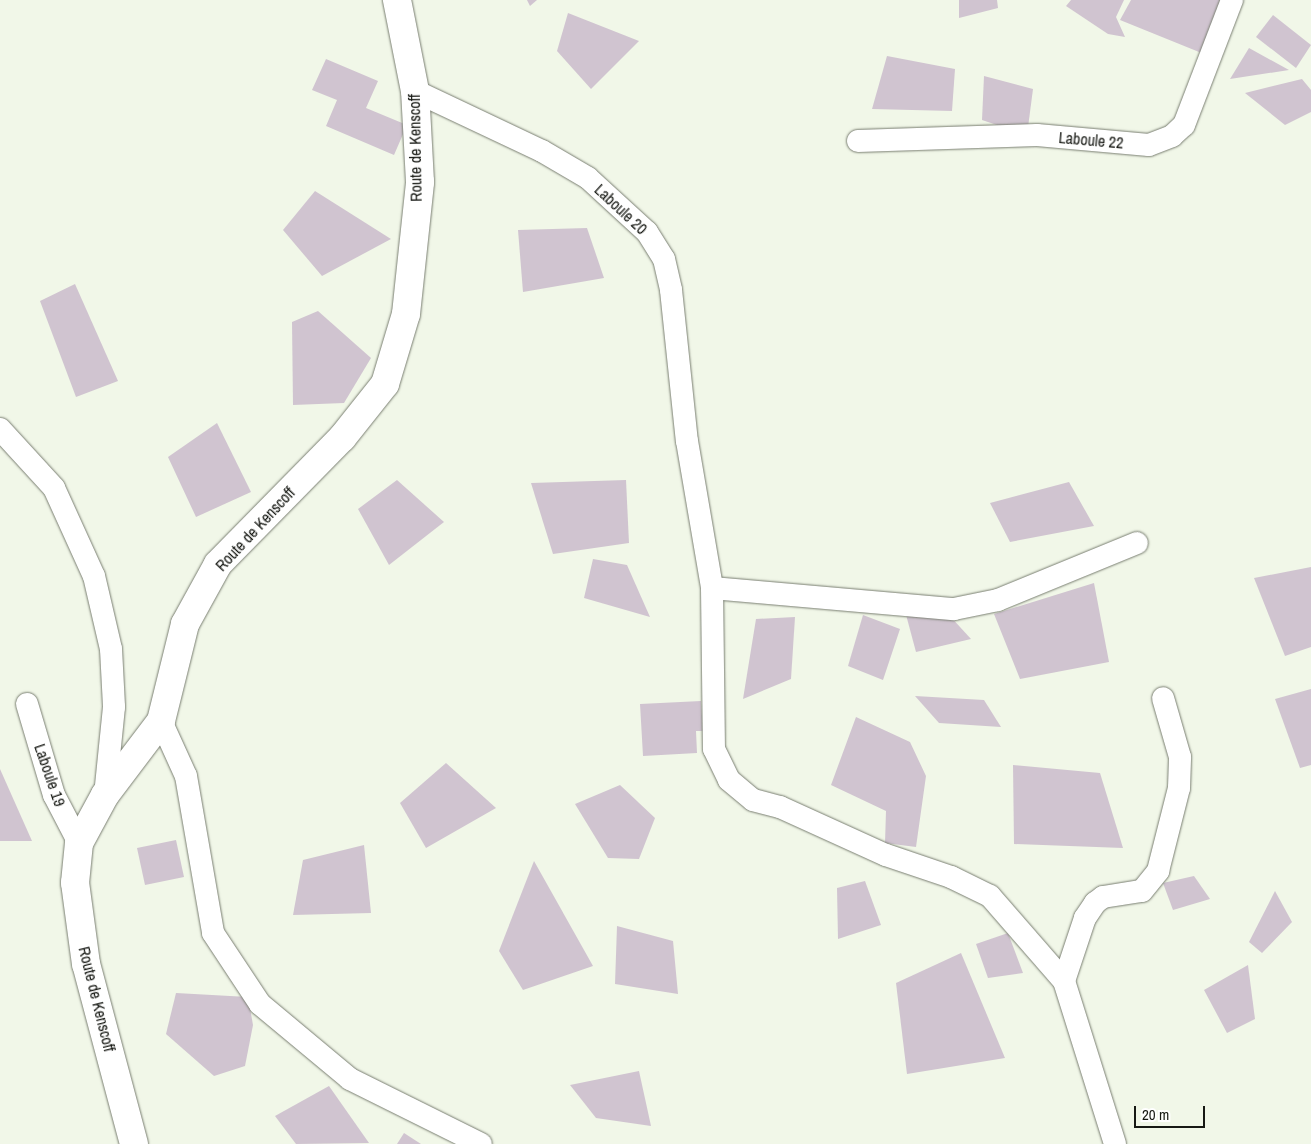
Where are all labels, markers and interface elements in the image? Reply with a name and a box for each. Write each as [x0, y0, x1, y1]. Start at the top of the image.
street label: Route de Kenscoff [404, 94, 426, 202]
street label: Laboule 22 [1058, 128, 1124, 152]
street label: Laboule 20 [591, 180, 651, 238]
street label: Route de Kenscoff [211, 483, 299, 575]
street label: Laboule 19 [30, 741, 70, 809]
street label: Route de Kenscoff [75, 944, 119, 1054]
scale bar [1136, 1096, 1207, 1128]
text: 20 m [1142, 1104, 1169, 1125]

